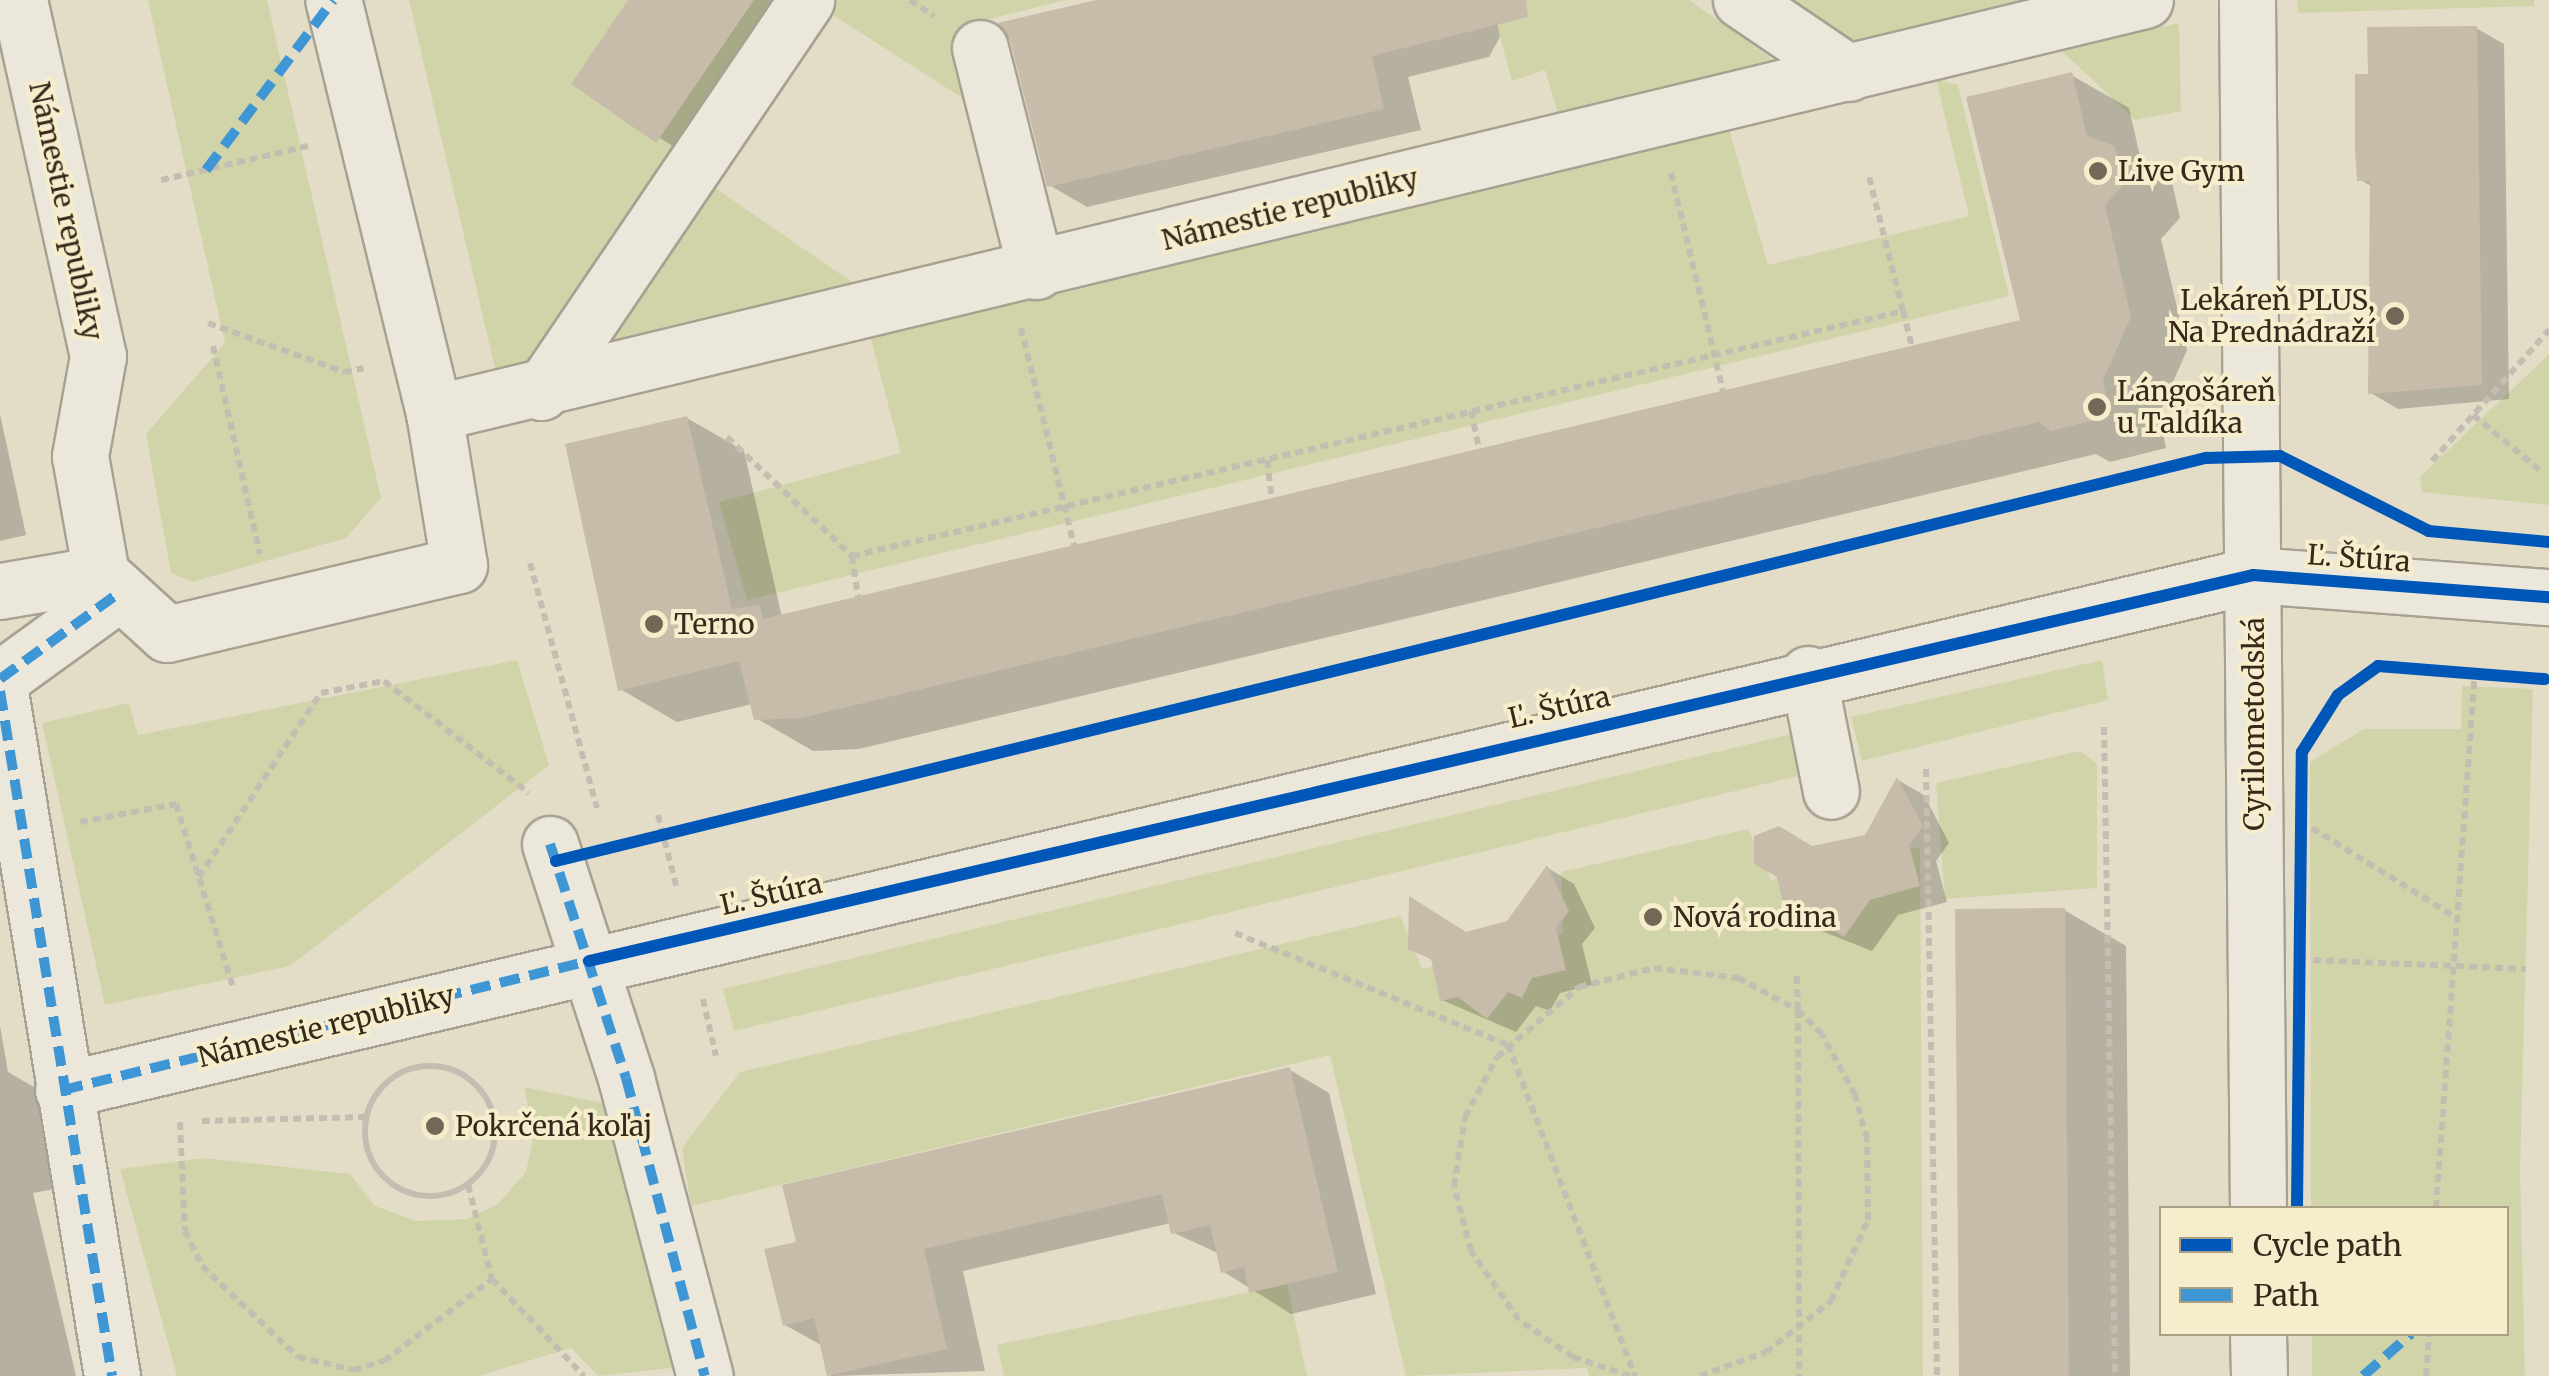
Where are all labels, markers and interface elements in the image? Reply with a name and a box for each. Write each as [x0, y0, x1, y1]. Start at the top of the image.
street label: Námestie republiky [22, 79, 110, 343]
place label: Live Gym [2118, 154, 2245, 188]
marker: Live Gym [2087, 160, 2109, 182]
street label: Námestie republiky [1158, 161, 1422, 257]
place label: Lekáreň PLUS, Na Prednádraží [2168, 283, 2375, 349]
marker: Lekáreň PLUS, Na Prednádraží [2384, 305, 2406, 327]
place label: Lángošáreň u Taldíka [2117, 374, 2276, 440]
marker: Lángošáreň u Taldíka [2086, 396, 2108, 418]
street label: Ľ. Štúra [2306, 538, 2412, 578]
place label: Terno [674, 607, 755, 641]
marker: Terno [643, 613, 665, 635]
street label: Cyrilometodská [2237, 617, 2271, 831]
street label: Ľ. Štúra [1505, 679, 1613, 735]
street label: Ľ. Štúra [717, 866, 825, 922]
place label: Nová rodina [1673, 900, 1837, 934]
marker: Nová rodina [1642, 906, 1664, 928]
street label: Námestie republiky [194, 978, 458, 1074]
place label: Pokrčená koľaj [455, 1109, 652, 1143]
marker: Pokrčená koľaj [424, 1115, 446, 1137]
legend [2159, 1206, 2509, 1336]
text: Cycle path [2253, 1226, 2402, 1264]
text: Path [2253, 1276, 2319, 1314]

